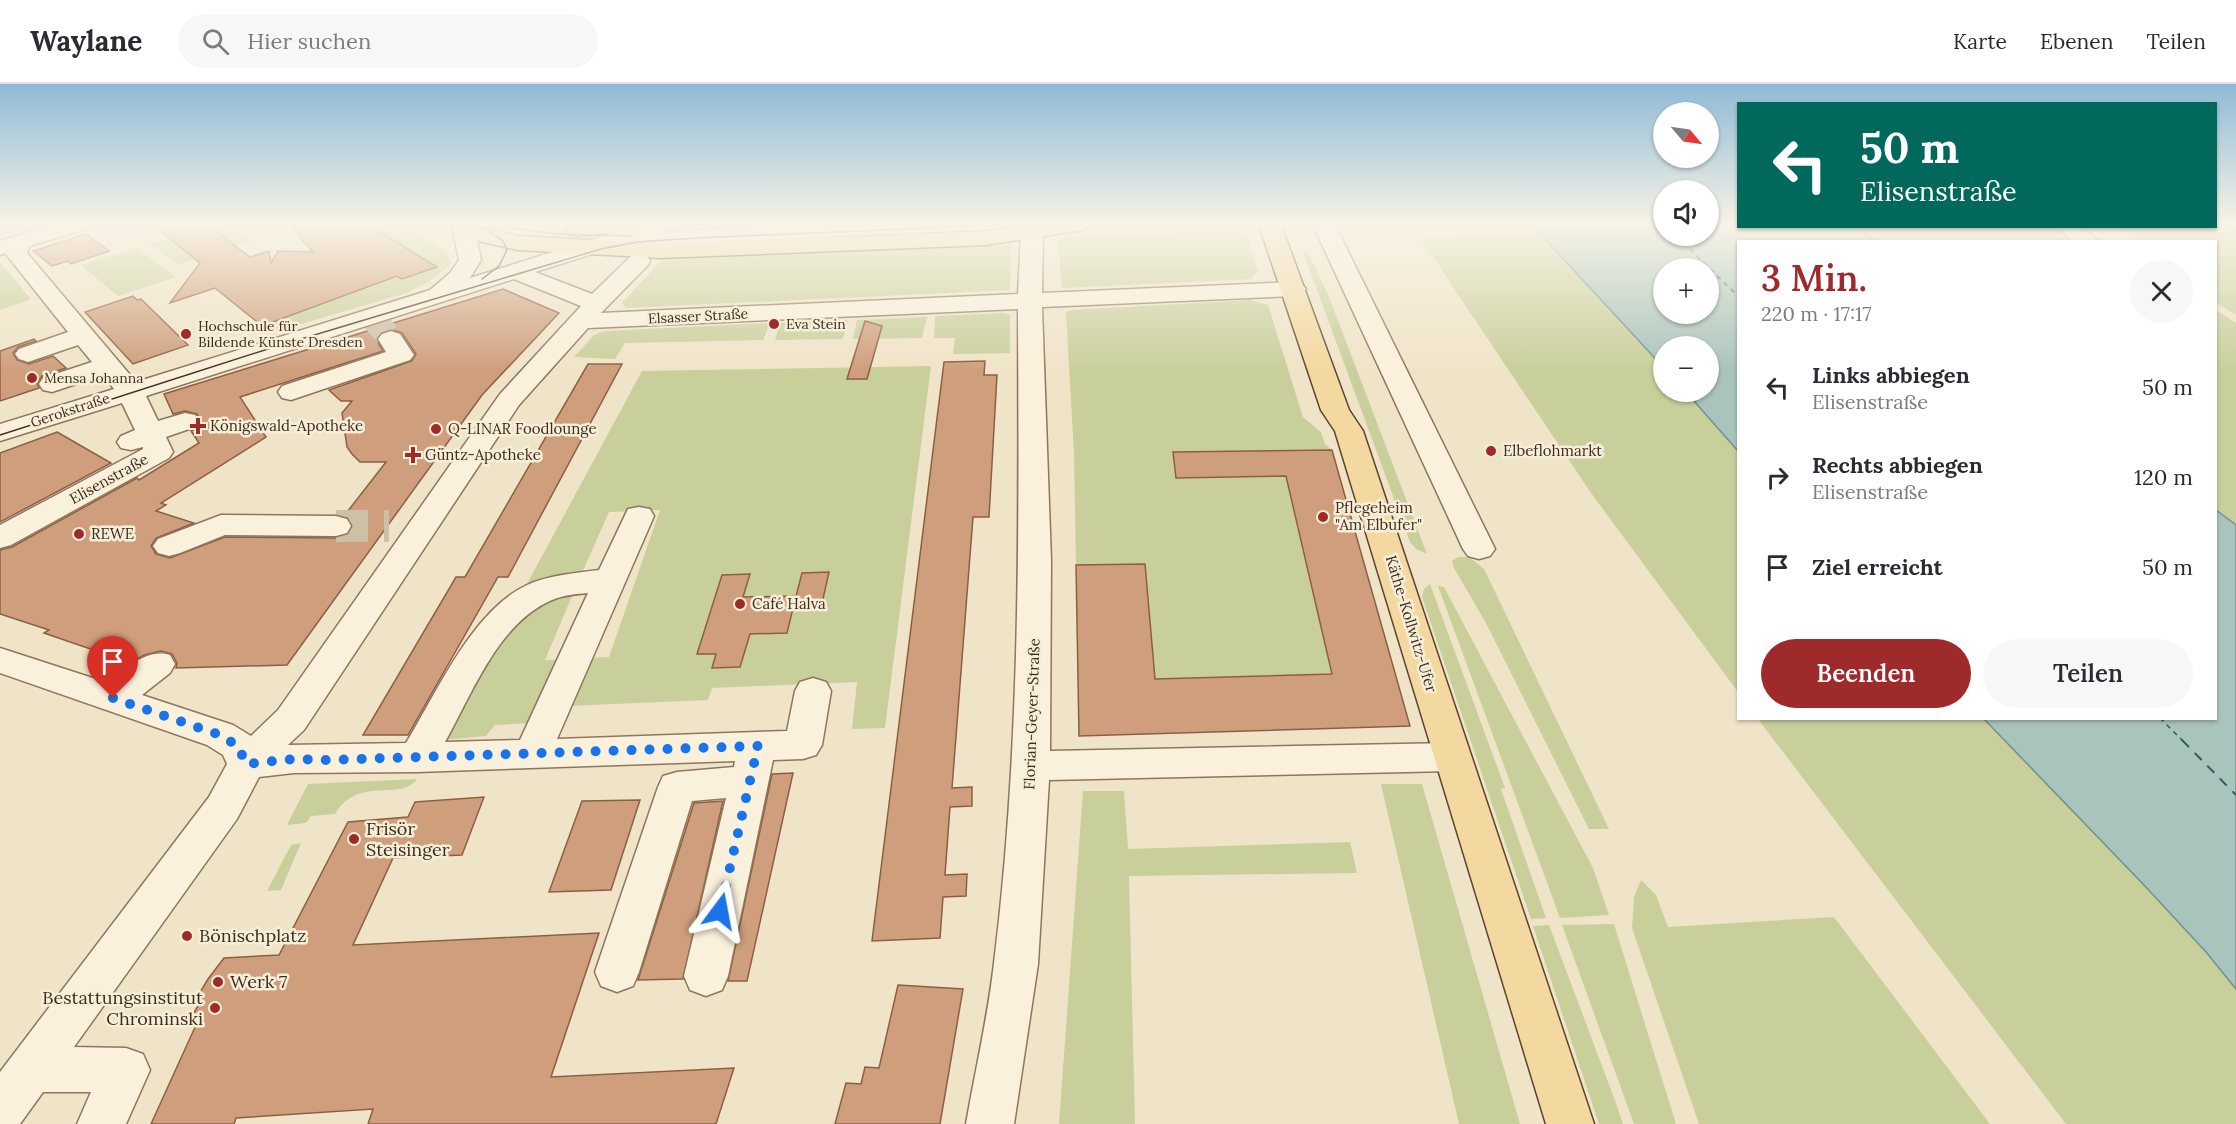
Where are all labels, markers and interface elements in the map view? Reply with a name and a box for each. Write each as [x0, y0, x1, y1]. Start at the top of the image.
search box [178, 14, 598, 68]
text: Waylane [30, 23, 142, 59]
icon: search [199, 25, 232, 58]
text: Hier suchen [247, 27, 371, 55]
text: Karte [1953, 28, 2007, 55]
text: Ebenen [2040, 28, 2113, 55]
text: Teilen [2146, 28, 2206, 55]
north arrow [1653, 102, 1719, 168]
map controls [1653, 102, 1719, 402]
text: 50 m [1860, 121, 1959, 175]
icon: left [1761, 126, 1839, 204]
text: Elisenstraße [1860, 174, 2017, 208]
button: sound [1653, 180, 1719, 246]
text: 3 Min. [1761, 255, 1867, 301]
button: + [1653, 258, 1719, 324]
button: close [2130, 260, 2193, 323]
text: 220 m · 17:17 [1761, 301, 1872, 326]
street label: Elsasser Straße [648, 304, 749, 328]
place label: Eva Stein [786, 315, 846, 333]
place label: Hochschule für Bildende Künste Dresden [198, 317, 363, 351]
marker: Eva Stein [767, 317, 781, 331]
marker: Hochschule für Bildende Künste Dresden [179, 327, 193, 341]
button: − [1653, 336, 1719, 402]
text: Links abbiegen [1812, 361, 1970, 389]
place label: Mensa Johanna [44, 369, 143, 387]
marker: Mensa Johanna [25, 371, 39, 385]
icon: left [1761, 371, 1794, 404]
text: 50 m [2142, 373, 2193, 401]
street label: Gerokstraße [28, 389, 112, 431]
text: Elisenstraße [1812, 389, 1928, 414]
place label: Königswald-Apotheke [210, 416, 363, 435]
marker: Königswald-Apotheke [191, 419, 205, 433]
place label: Q-LINAR Foodlounge [448, 419, 597, 438]
marker: Q-LINAR Foodlounge [429, 422, 443, 436]
place label: Elbeflohmarkt [1503, 441, 1602, 460]
marker: Elbeflohmarkt [1484, 444, 1498, 458]
place label: Güntz-Apotheke [425, 445, 541, 464]
marker: Güntz-Apotheke [406, 448, 420, 462]
street label: Elisenstraße [66, 449, 151, 508]
text: Rechts abbiegen [1812, 451, 1983, 479]
icon: right [1761, 461, 1794, 494]
text: 120 m [2134, 463, 2193, 491]
text: Elisenstraße [1812, 479, 1928, 504]
place label: Pflegeheim "Am Elbufer" [1335, 498, 1422, 534]
marker: Pflegeheim "Am Elbufer" [1316, 510, 1330, 524]
place label: REWE [91, 524, 134, 543]
marker: REWE [72, 527, 86, 541]
icon: arrive [1761, 551, 1794, 584]
street label: Käthe-Kollwitz-Ufer [1382, 553, 1442, 695]
text: Ziel erreicht [1812, 553, 1943, 581]
text: 50 m [2142, 553, 2193, 581]
place label: Café Halva [752, 594, 826, 613]
marker: Café Halva [733, 597, 747, 611]
pin [87, 636, 138, 698]
street label: Florian-Geyer-Straße [1019, 638, 1044, 790]
button: Beenden [1761, 639, 1971, 708]
button: Teilen [1983, 639, 2193, 708]
icon: arrive [96, 645, 129, 678]
place label: Frisör Steisinger [366, 817, 450, 861]
marker: Frisör Steisinger [347, 832, 361, 846]
position arrow [688, 879, 752, 943]
place label: Bönischplatz [199, 924, 306, 947]
marker: Bönischplatz [180, 929, 194, 943]
place label: Werk 7 [230, 970, 287, 993]
marker: Werk 7 [211, 975, 225, 989]
place label: Bestattungsinstitut Chrominski [42, 986, 203, 1030]
marker: Bestattungsinstitut Chrominski [208, 1001, 222, 1015]

